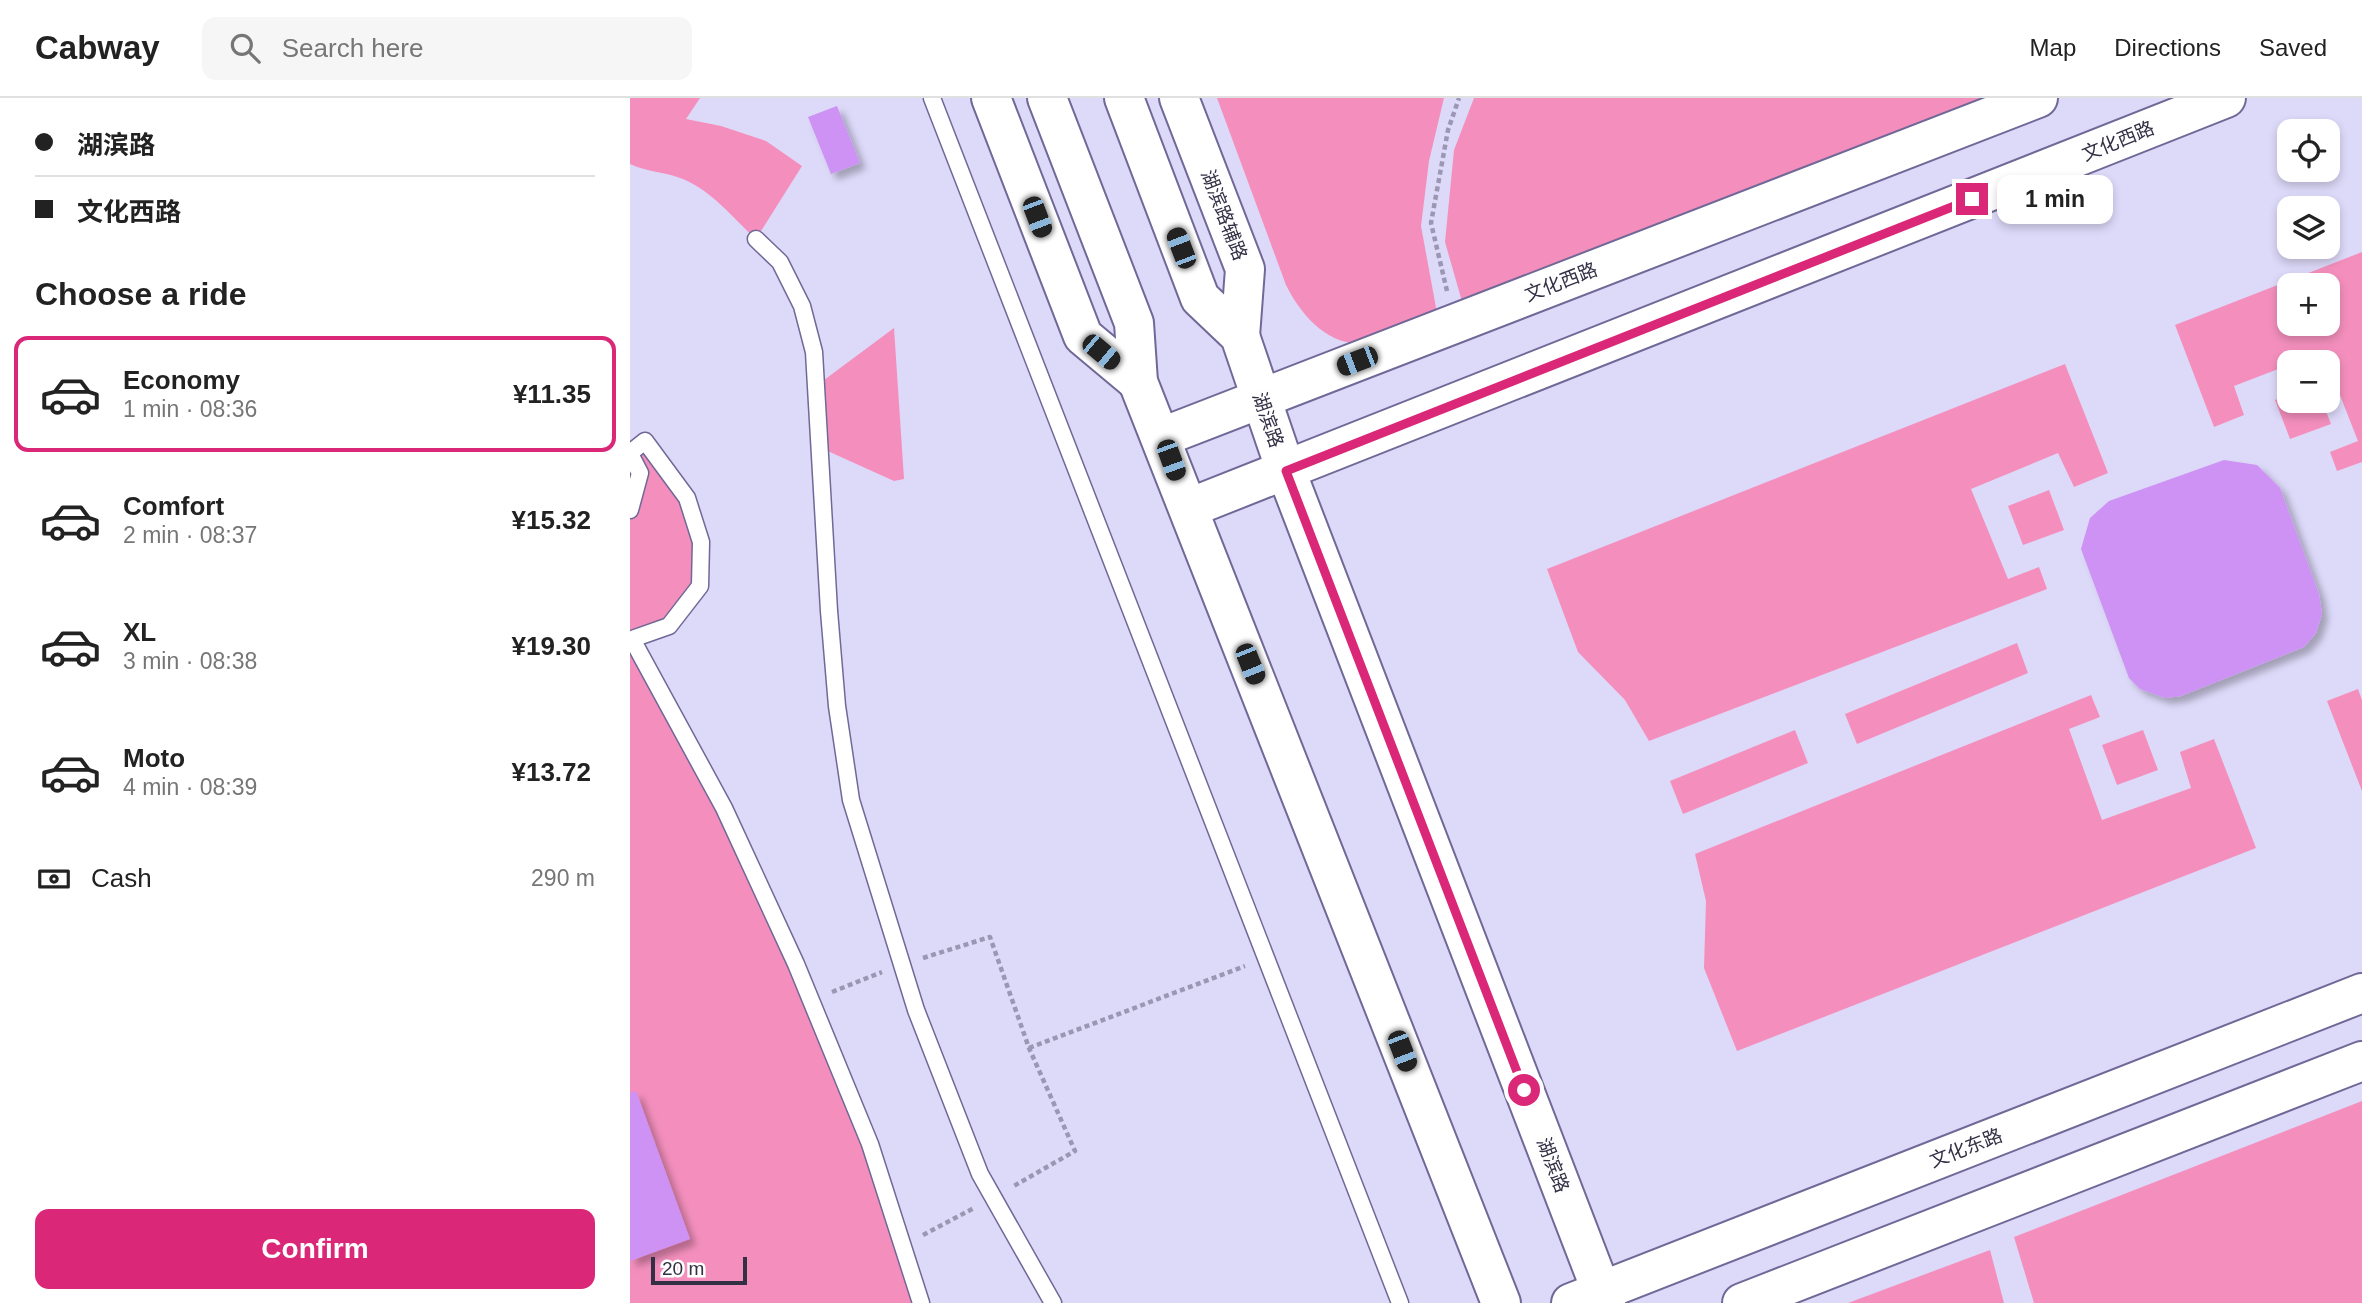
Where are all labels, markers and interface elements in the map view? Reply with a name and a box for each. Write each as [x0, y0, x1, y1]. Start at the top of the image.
search box [202, 17, 692, 80]
text: Cabway [35, 29, 160, 66]
icon: search [226, 29, 264, 67]
text: Search here [282, 33, 423, 63]
text: Map [2030, 34, 2076, 61]
text: Directions [2114, 34, 2221, 61]
text: Saved [2259, 34, 2327, 61]
street label: 文化西路 [2079, 117, 2157, 165]
map controls [2277, 119, 2340, 413]
button: locate [2277, 119, 2340, 182]
text: 湖滨路 [77, 130, 155, 160]
street label: 湖滨路辅路 [1197, 167, 1251, 263]
callout: 1 min [1996, 174, 2112, 224]
route end [1956, 183, 1988, 215]
text: 1 min [2025, 186, 2085, 212]
car [1020, 194, 1055, 240]
button: layers [2277, 196, 2340, 259]
text: 文化西路 [77, 197, 181, 227]
car [1164, 225, 1199, 271]
street label: 文化西路 [1522, 259, 1600, 305]
button: + [2277, 273, 2340, 336]
text: Choose a ride [35, 276, 247, 312]
car [1079, 330, 1124, 374]
car [1334, 344, 1381, 378]
button: − [2277, 350, 2340, 413]
icon: car [39, 363, 102, 426]
text: Economy [123, 365, 240, 395]
text: ¥11.35 [513, 379, 591, 409]
street label: 湖滨路 [1249, 390, 1287, 450]
text: 1 min · 08:36 [123, 396, 257, 422]
car [1154, 437, 1189, 483]
icon: car [39, 489, 102, 552]
text: Comfort [123, 491, 224, 521]
text: ¥15.32 [511, 505, 591, 535]
text: 2 min · 08:37 [123, 522, 257, 548]
icon: car [39, 615, 102, 678]
text: XL [123, 617, 156, 647]
text: ¥19.30 [511, 631, 591, 661]
car [1233, 641, 1268, 687]
text: 3 min · 08:38 [123, 648, 257, 674]
icon: car [39, 741, 102, 804]
text: Moto [123, 743, 185, 773]
text: ¥13.72 [511, 757, 591, 787]
text: 4 min · 08:39 [123, 774, 257, 800]
icon: cash [35, 860, 73, 898]
text: Cash [91, 863, 152, 893]
text: 290 m [531, 865, 595, 891]
car [1385, 1028, 1420, 1074]
route start [1508, 1074, 1540, 1106]
street label: 文化东路 [1927, 1125, 2005, 1171]
street label: 湖滨路 [1533, 1135, 1573, 1195]
button: Confirm [35, 1209, 595, 1289]
scale bar [651, 1254, 747, 1286]
text: 20 m [662, 1258, 704, 1279]

